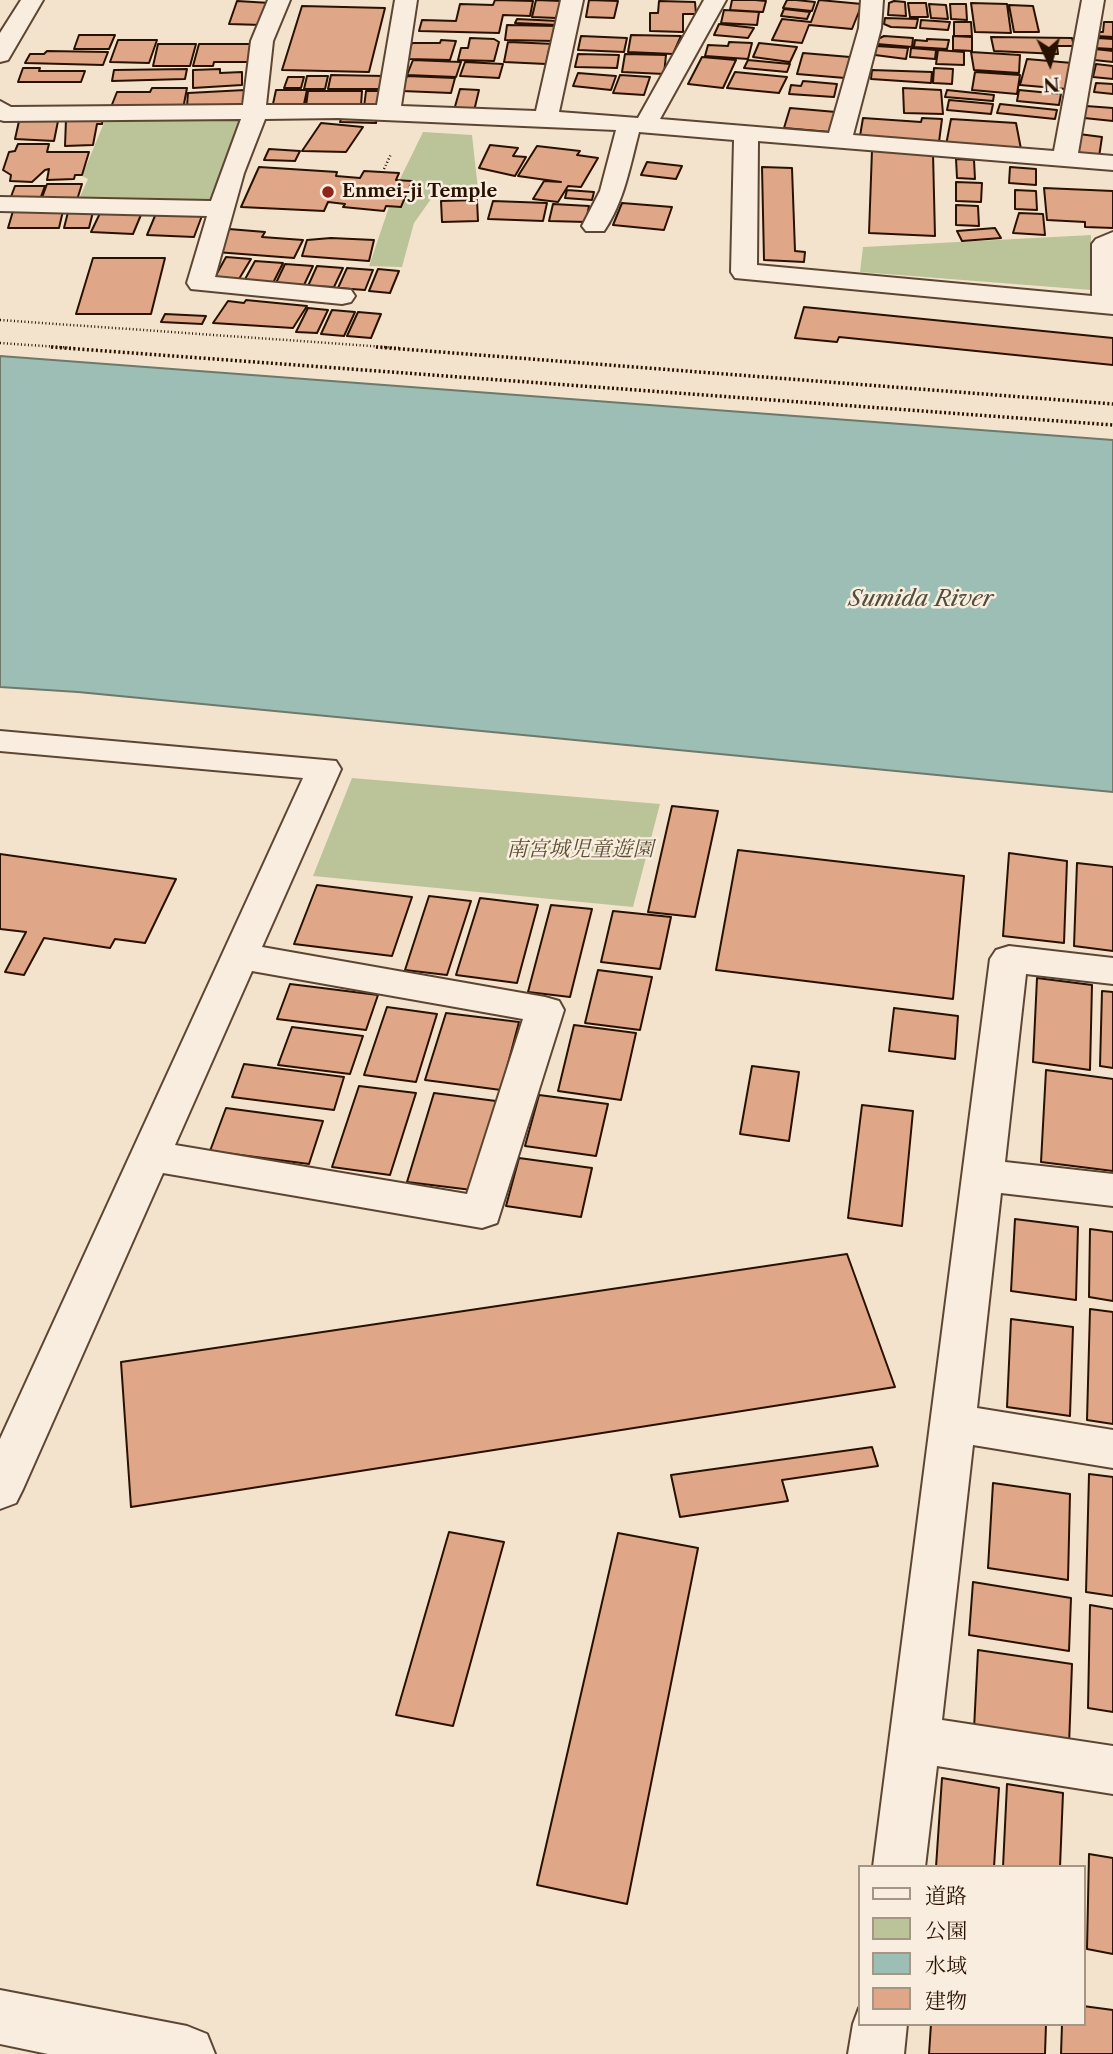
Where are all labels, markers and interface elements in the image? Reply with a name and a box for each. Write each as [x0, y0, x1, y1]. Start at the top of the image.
north arrow [1015, 28, 1085, 98]
text: N [1042, 72, 1061, 96]
place label: Enmei-ji Temple [342, 181, 497, 203]
marker: Enmei-ji Temple [320, 184, 336, 200]
water label: Sumida River [849, 585, 993, 613]
park label: 南宮城児童遊園 [507, 837, 653, 863]
legend [858, 1865, 1085, 2026]
text: 道路 [925, 1883, 967, 1908]
text: 公園 [925, 1918, 967, 1943]
text: 水域 [925, 1953, 967, 1978]
text: 建物 [925, 1988, 967, 2013]

